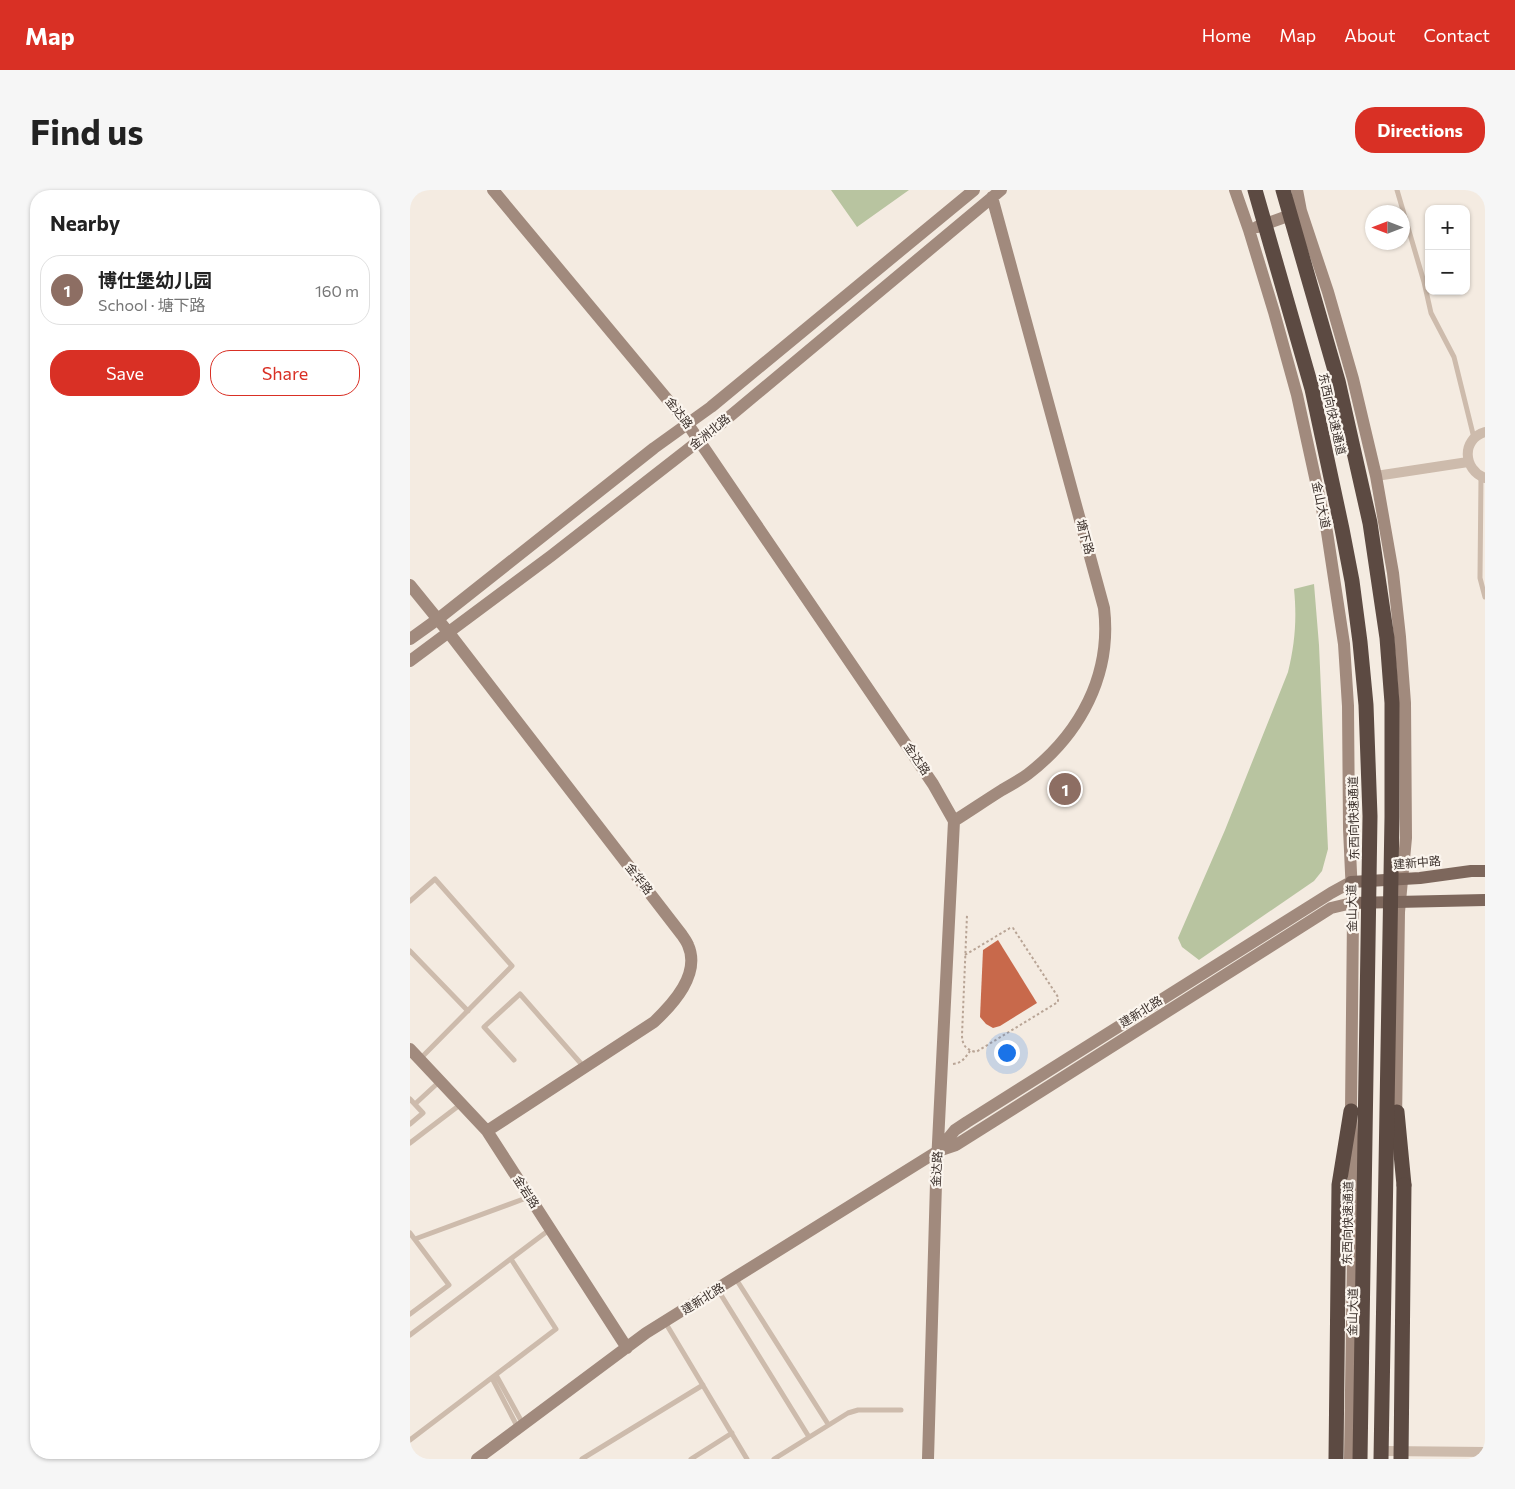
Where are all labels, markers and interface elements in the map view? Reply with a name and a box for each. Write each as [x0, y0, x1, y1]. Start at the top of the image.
text: Map [25, 21, 75, 50]
text: Home [1202, 24, 1251, 46]
text: Map [1279, 24, 1316, 46]
text: About [1344, 24, 1396, 46]
text: Contact [1424, 24, 1490, 46]
button: Directions [1355, 107, 1485, 153]
text: Find us [30, 109, 144, 152]
north arrow [1365, 205, 1410, 250]
map controls [1425, 205, 1470, 295]
button: + [1425, 205, 1470, 250]
text: Nearby [50, 210, 120, 235]
button: − [1425, 250, 1470, 295]
text: 博仕堡幼儿园 [98, 268, 212, 291]
text: 1 [63, 281, 71, 300]
text: 160 m [315, 281, 359, 300]
text: School · 塘下路 [98, 295, 206, 314]
button: Save [50, 350, 200, 396]
button: Share [210, 350, 360, 396]
street label: 东西向快速通道 [1317, 371, 1349, 456]
street label: 金达路 [663, 394, 696, 431]
street label: 金洲北路 [686, 411, 732, 452]
street label: 金山大道 [1310, 480, 1334, 530]
street label: 塘下路 [1075, 518, 1097, 556]
street label: 金达路 [902, 740, 934, 777]
pin: 1 [1049, 770, 1081, 808]
street label: 东西向快速通道 [1345, 776, 1361, 860]
street label: 建新中路 [1392, 853, 1441, 871]
street label: 金华路 [623, 860, 656, 897]
street label: 金山大道 [1344, 884, 1358, 932]
street label: 建新北路 [1116, 992, 1165, 1030]
your location [994, 1040, 1020, 1066]
street label: 金达路 [928, 1151, 944, 1187]
street label: 金岩路 [511, 1173, 543, 1210]
street label: 东西向快速通道 [1339, 1181, 1355, 1265]
street label: 建新北路 [678, 1279, 727, 1317]
street label: 金山大道 [1345, 1288, 1359, 1336]

